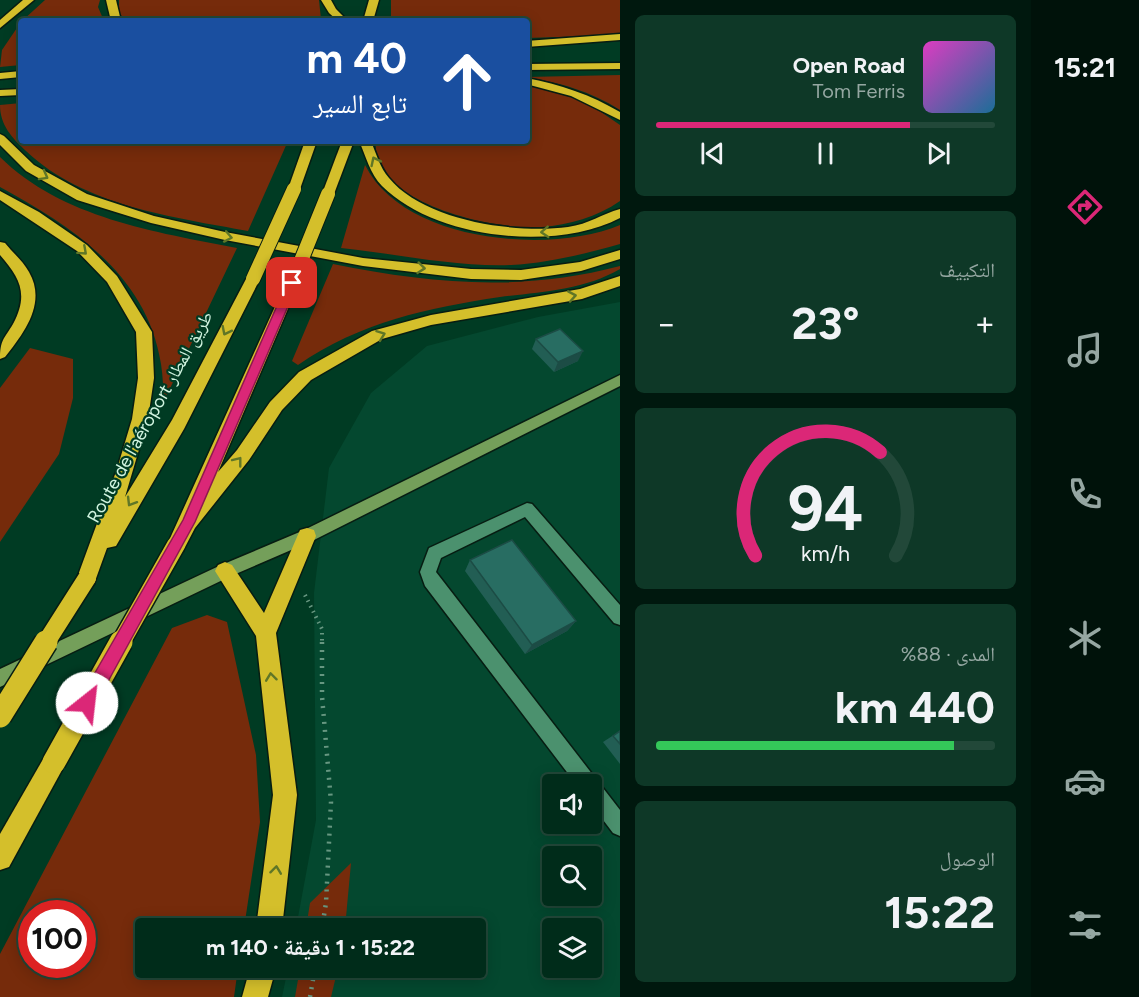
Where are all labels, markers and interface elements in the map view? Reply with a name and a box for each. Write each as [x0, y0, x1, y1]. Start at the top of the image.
text: 40 m [307, 33, 407, 84]
icon: ahead [428, 42, 506, 120]
text: 15:21 [1054, 51, 1116, 84]
text: Open Road [793, 52, 905, 79]
text: Tom Ferris [812, 79, 905, 103]
text: تابع السير [313, 87, 407, 120]
icon: previous [696, 137, 729, 170]
icon: pause [809, 137, 842, 170]
icon: next [922, 137, 955, 170]
one-way arrow [370, 157, 382, 168]
one-way arrow [38, 169, 48, 180]
icon: directions [1064, 186, 1106, 228]
one-way arrow [540, 225, 549, 238]
one-way arrow [223, 230, 233, 243]
one-way arrow [77, 244, 87, 255]
pin [266, 257, 317, 308]
text: التكييف [939, 258, 995, 282]
one-way arrow [416, 261, 425, 274]
icon: arrive [275, 266, 308, 299]
one-way arrow [567, 290, 577, 302]
text: 23° [791, 296, 860, 350]
text: − [656, 304, 677, 343]
text: + [974, 304, 995, 343]
street label: Route de l'aéroport طريق المطار [82, 307, 218, 527]
one-way arrow [222, 325, 233, 336]
one-way arrow [375, 329, 386, 342]
icon: music [1064, 329, 1106, 371]
one-way arrow [231, 456, 242, 467]
text: 94 [788, 471, 863, 546]
icon: phone [1064, 473, 1106, 515]
one-way arrow [127, 496, 139, 506]
text: km/h [801, 541, 850, 566]
icon: climate [1064, 617, 1106, 659]
text: المدى · 88% [901, 642, 995, 666]
position arrow [55, 671, 119, 735]
one-way arrow [265, 672, 278, 681]
text: 440 km [835, 680, 995, 734]
icon: car [1064, 760, 1106, 802]
map controls [542, 774, 602, 978]
button: sound [542, 774, 602, 834]
button: search [542, 846, 602, 906]
text: الوصول [940, 847, 995, 871]
one-way arrow [269, 866, 281, 875]
text: 15:22 [884, 885, 995, 939]
speed limit sign: 100 [18, 900, 96, 978]
icon: filters [1064, 904, 1106, 946]
button: layers [542, 918, 602, 978]
text: 15:22 · 1 دقيقة · 140 m [206, 934, 415, 961]

